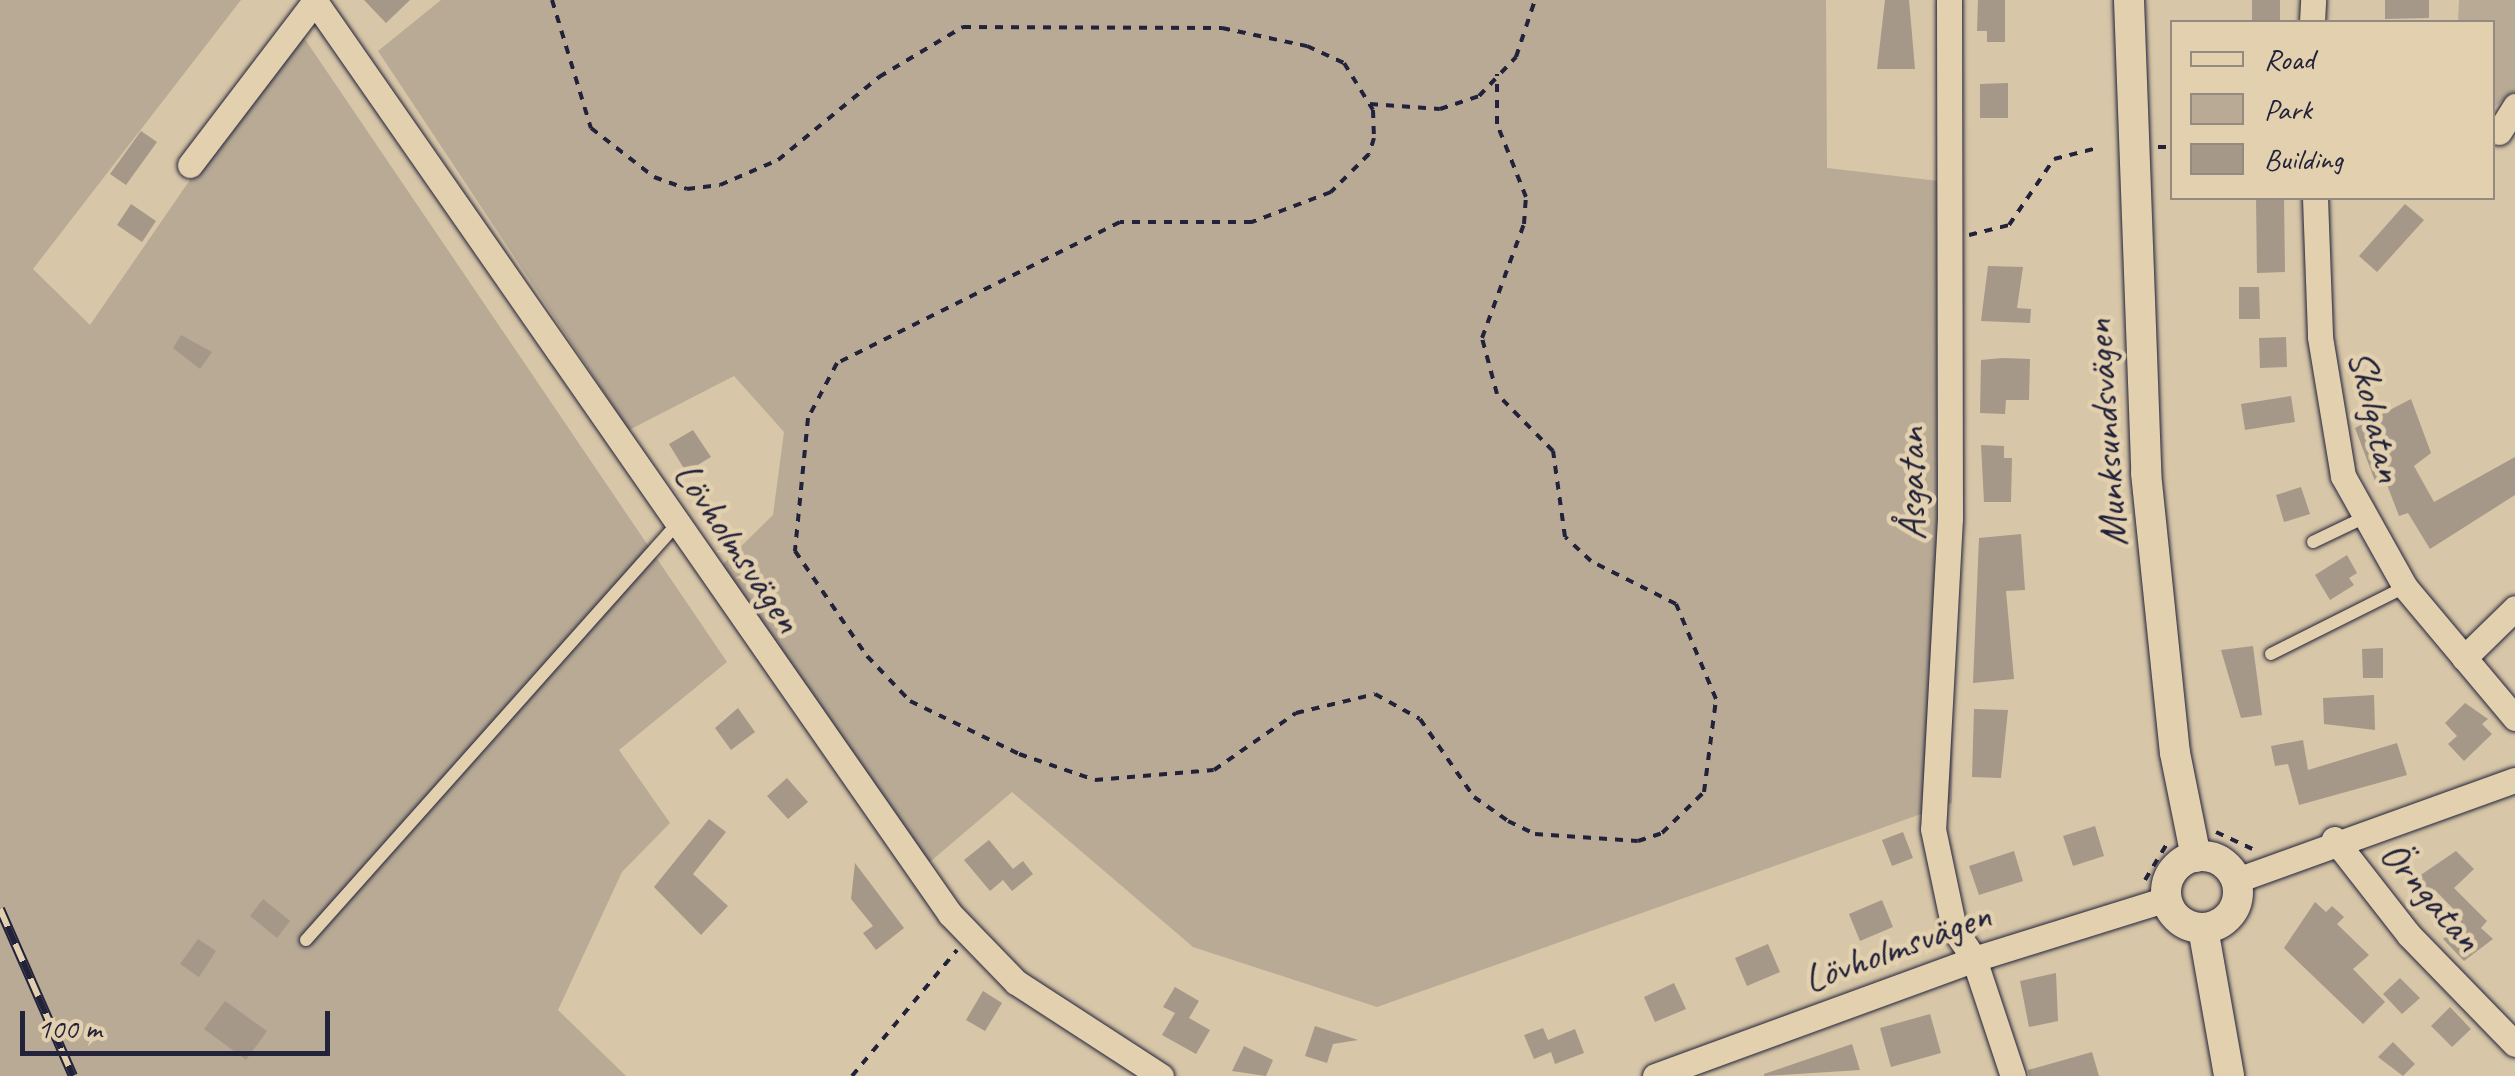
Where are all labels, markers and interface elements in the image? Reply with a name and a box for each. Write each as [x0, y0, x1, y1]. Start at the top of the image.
legend [2170, 20, 2495, 200]
text: Road [2264, 40, 2314, 78]
text: Park [2264, 90, 2312, 128]
text: Building [2264, 140, 2343, 178]
street label: Munksundsvägen [2074, 318, 2138, 548]
street label: Skolgatan [2338, 346, 2414, 486]
street label: Åsgatan [1887, 428, 1935, 540]
street label: Lövholmsvägen [663, 453, 813, 641]
street label: Örngatan [2370, 831, 2492, 961]
street label: Lövholmsvägen [1797, 891, 1997, 1003]
scale bar [25, 991, 335, 1053]
text: 100 m [37, 1009, 102, 1047]

